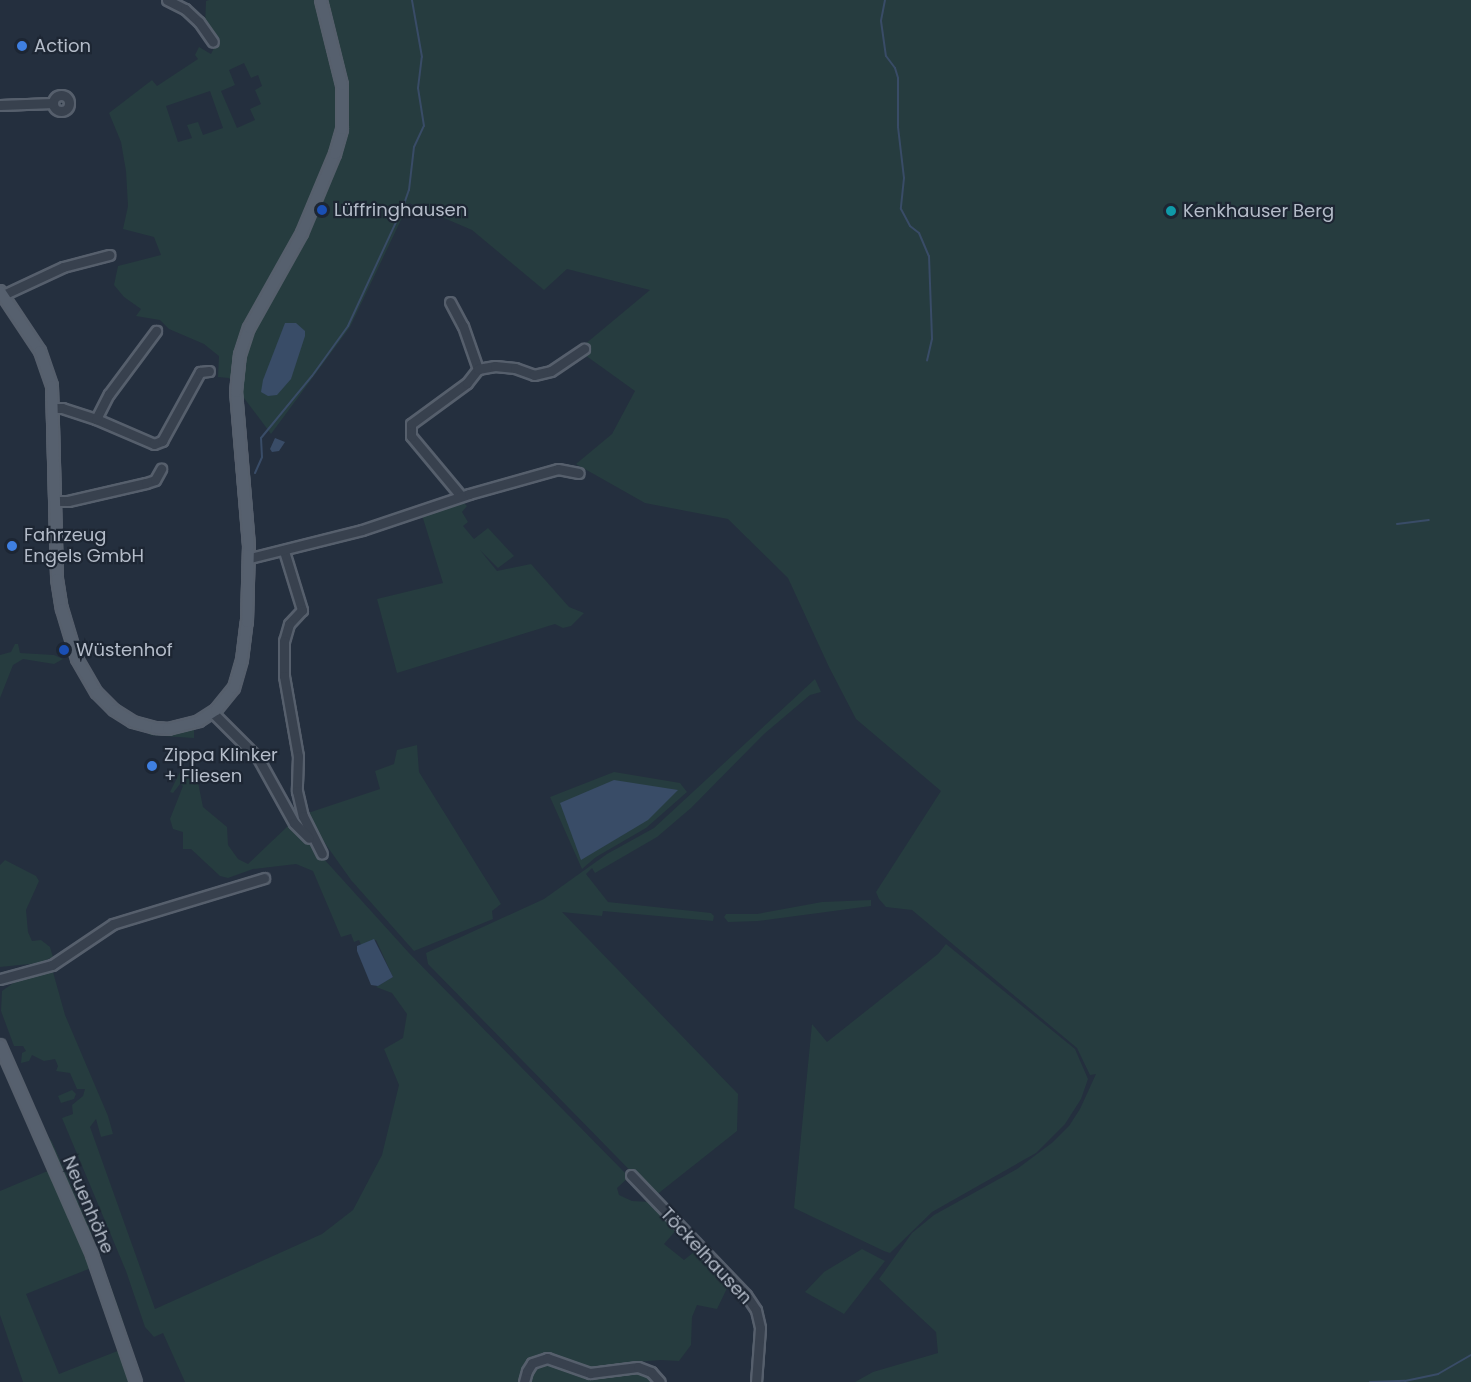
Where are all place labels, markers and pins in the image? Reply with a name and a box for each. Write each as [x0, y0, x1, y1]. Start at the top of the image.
place label: Action [34, 35, 91, 57]
marker: Action [15, 39, 29, 53]
place label: Lüffringhausen [334, 199, 467, 221]
place label: Kenkhauser Berg [1183, 200, 1334, 222]
marker: Lüffringhausen [315, 203, 329, 217]
marker: Kenkhauser Berg [1164, 204, 1178, 218]
place label: Fahrzeug Engels GmbH [24, 525, 144, 568]
marker: Fahrzeug Engels GmbH [5, 539, 19, 553]
place label: Wüstenhof [76, 639, 173, 661]
marker: Wüstenhof [57, 643, 71, 657]
place label: Zippa Klinker + Fliesen [164, 745, 278, 788]
marker: Zippa Klinker + Fliesen [145, 759, 159, 773]

